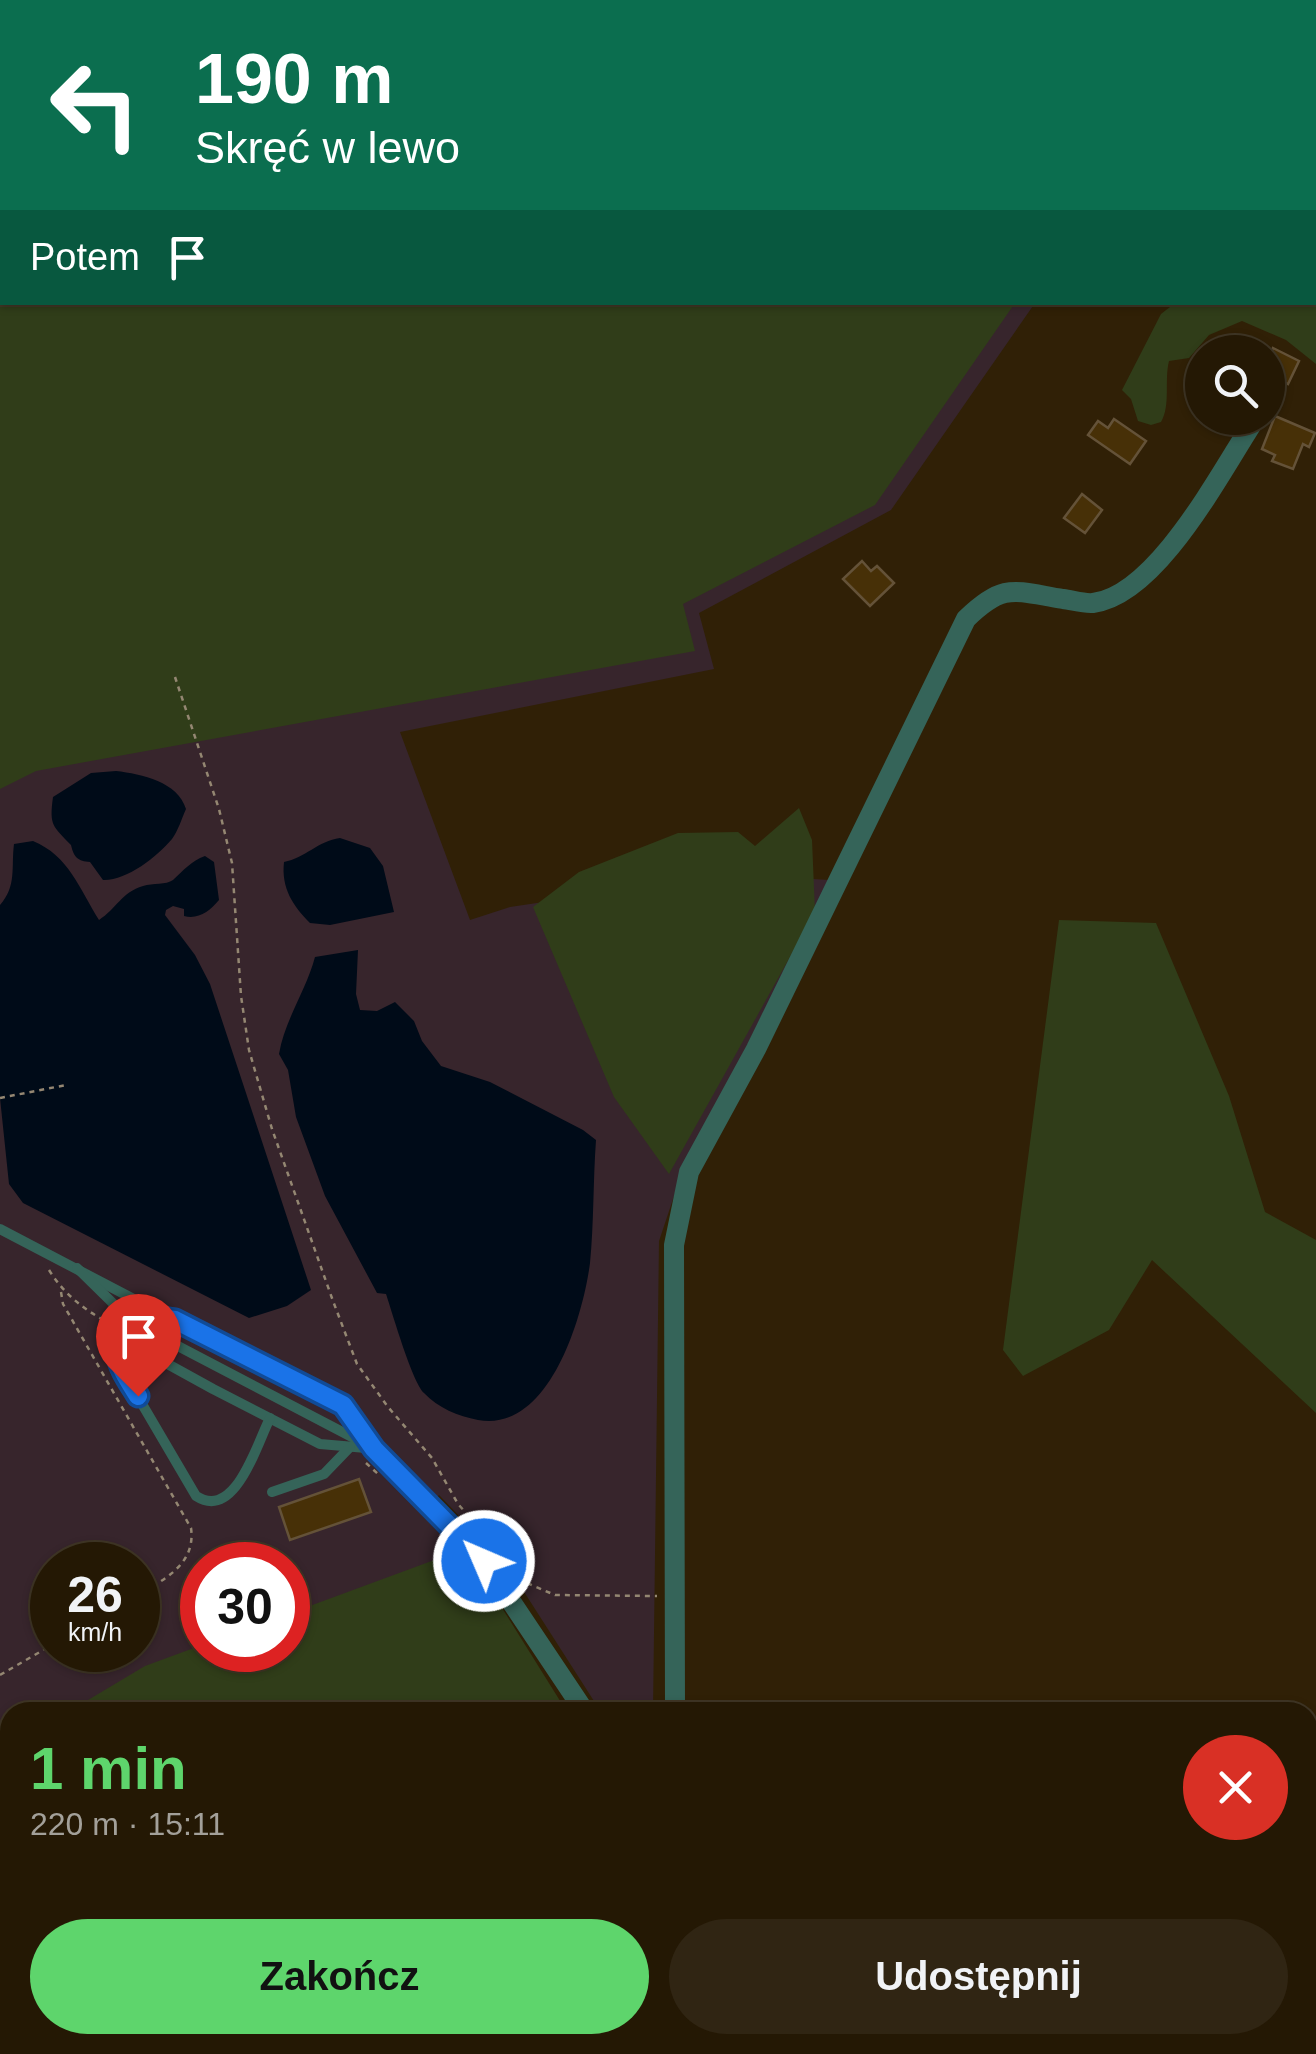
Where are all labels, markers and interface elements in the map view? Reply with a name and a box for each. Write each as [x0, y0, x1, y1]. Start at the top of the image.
icon: left [30, 40, 160, 170]
text: 190 m [195, 40, 393, 118]
text: Skręć w lewo [195, 122, 460, 173]
icon: arrive [160, 230, 215, 285]
text: Potem [30, 236, 140, 278]
map controls [1185, 335, 1285, 435]
button: search [1185, 335, 1285, 435]
pin [96, 1294, 181, 1397]
icon: arrive [111, 1309, 166, 1364]
position arrow [432, 1509, 536, 1613]
speed limit sign: 30 [180, 1542, 310, 1672]
text: 26 [67, 1567, 123, 1623]
text: km/h [68, 1618, 122, 1646]
text: 1 min [30, 1735, 187, 1802]
button: close [1183, 1735, 1288, 1840]
text: 220 m · 15:11 [30, 1806, 225, 1842]
button: Zakończ [30, 1919, 649, 2034]
button: Udostępnij [669, 1919, 1288, 2034]

